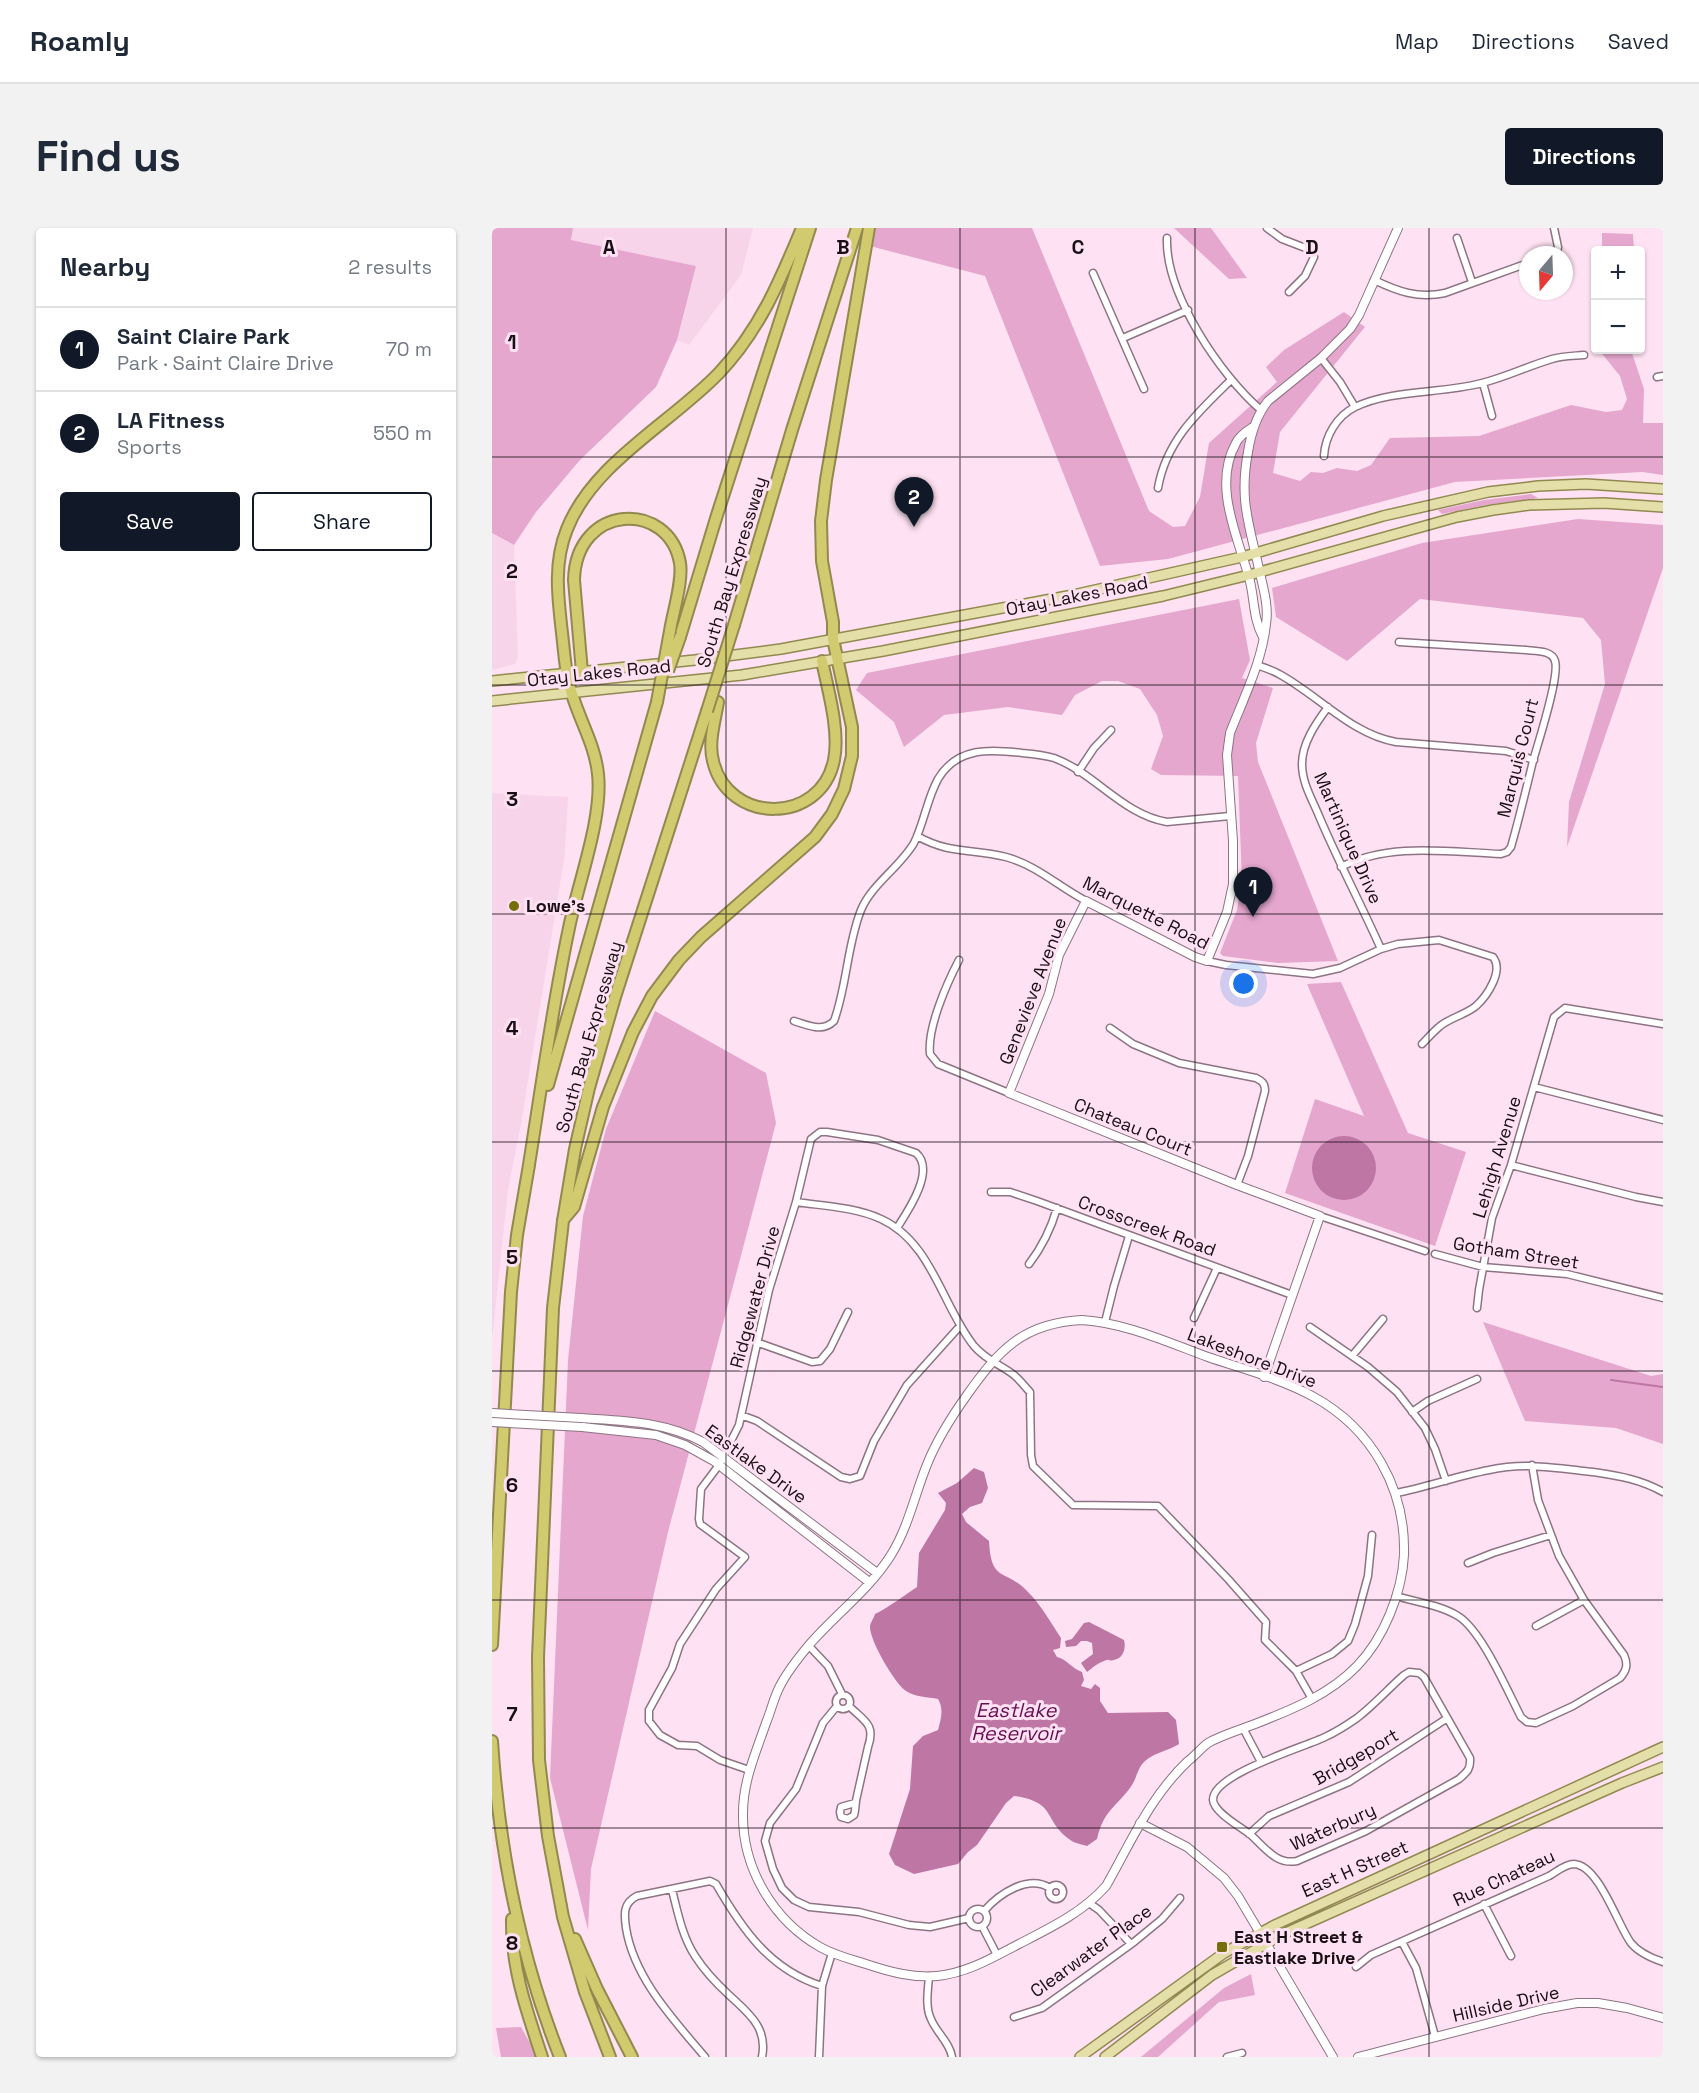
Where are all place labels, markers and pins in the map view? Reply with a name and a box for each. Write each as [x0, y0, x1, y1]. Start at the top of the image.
pin: 2 [894, 478, 934, 527]
pin: 1 [1234, 868, 1272, 917]
place label: Lowe's [526, 894, 585, 917]
marker: Lowe's [507, 899, 521, 913]
place label: East H Street & Eastlake Drive [1234, 1925, 1363, 1969]
marker: East H Street & Eastlake Drive [1215, 1940, 1229, 1954]

